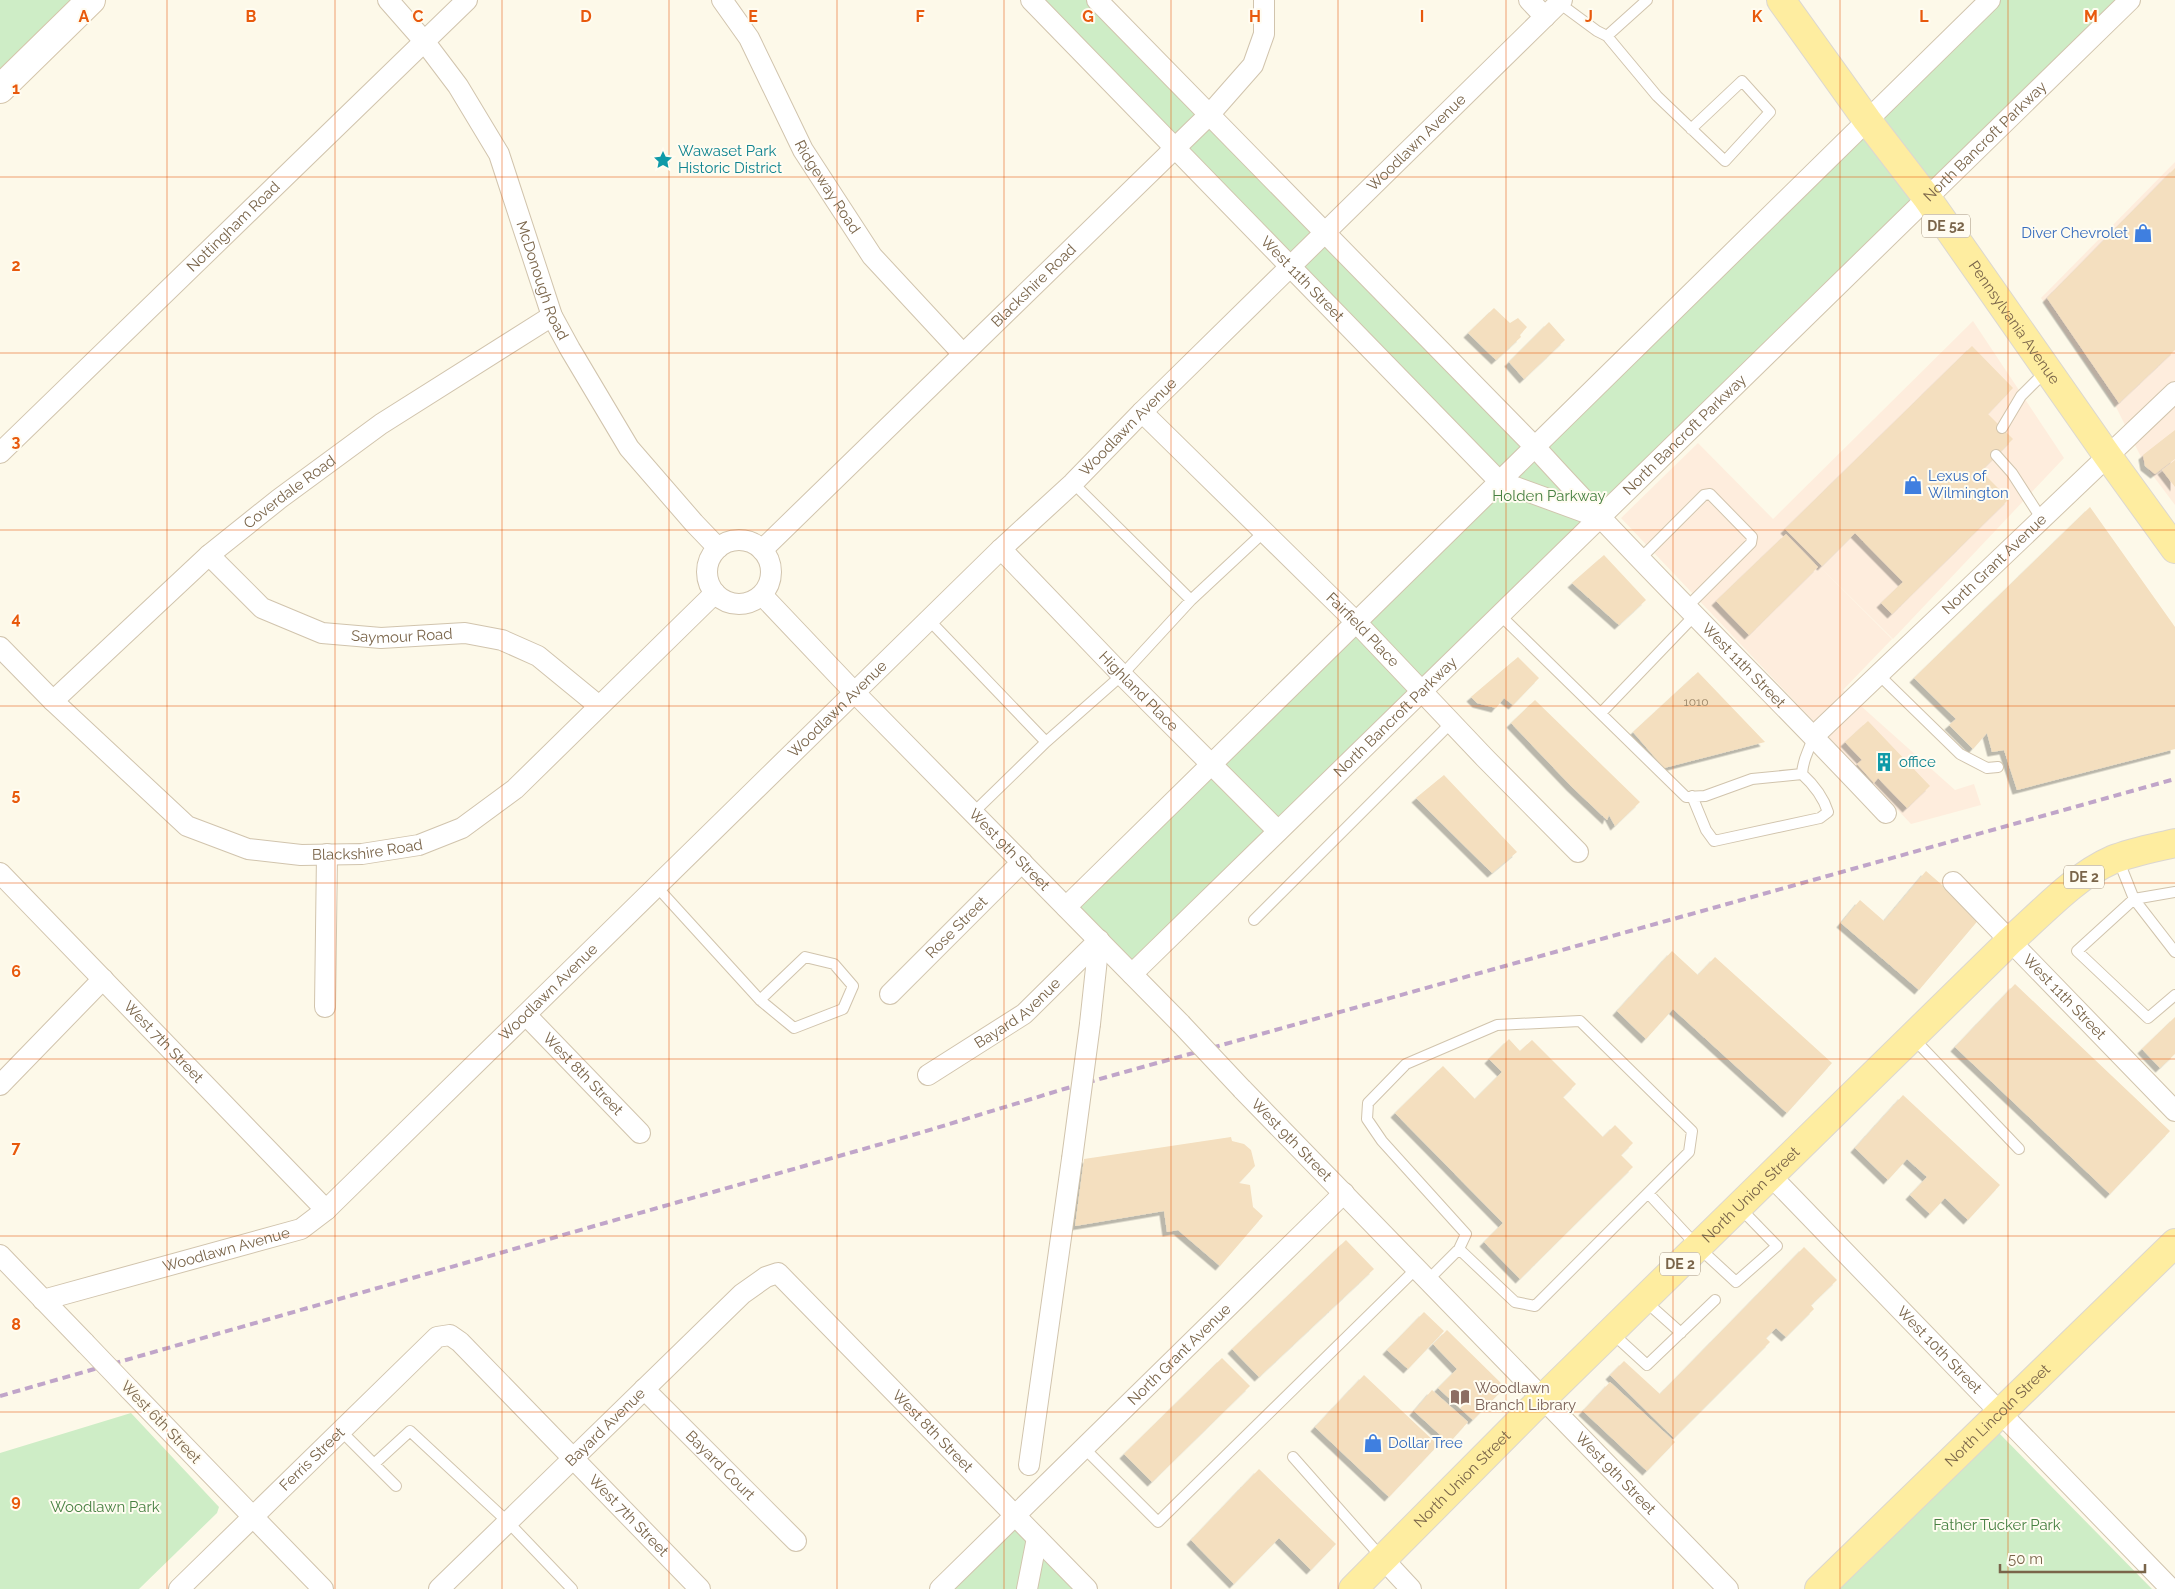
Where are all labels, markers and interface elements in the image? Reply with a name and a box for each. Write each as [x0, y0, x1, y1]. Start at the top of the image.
text: A [79, 7, 90, 26]
text: B [246, 7, 257, 26]
text: C [413, 7, 424, 26]
text: D [580, 7, 592, 26]
text: E [748, 7, 758, 26]
text: F [915, 7, 925, 26]
text: G [1082, 7, 1094, 26]
text: H [1249, 7, 1261, 26]
text: I [1420, 7, 1424, 26]
text: J [1585, 7, 1593, 26]
text: K [1752, 7, 1763, 26]
text: L [1919, 7, 1929, 26]
text: M [2084, 7, 2098, 26]
street label: North Bancroft Parkway [1920, 77, 2050, 205]
text: 1 [12, 79, 20, 98]
street label: Woodlawn Avenue [1363, 90, 1470, 195]
street label: Ridgeway Road [791, 137, 864, 237]
place label: Wawaset Park Historic District [678, 142, 782, 177]
place icon: Wawaset Park Historic District [652, 149, 674, 171]
street label: Nottingham Road [183, 178, 283, 276]
road number: DE 52 [1922, 215, 1970, 238]
street label: McDonough Road [512, 219, 572, 343]
shop icon: Diver Chevrolet [2132, 222, 2154, 244]
place label: Diver Chevrolet [2021, 224, 2128, 242]
street label: West 11th Street [1257, 232, 1348, 325]
street label: Blackshire Road [987, 240, 1080, 331]
text: 2 [11, 256, 21, 275]
street label: Pennsylvania Avenue [1965, 257, 2064, 388]
street label: North Bancroft Parkway [1619, 371, 1750, 499]
street label: Woodlawn Avenue [1076, 374, 1181, 480]
text: 3 [12, 432, 21, 451]
street label: Coverdale Road [240, 451, 339, 533]
place label: Lexus of Wilmington [1928, 467, 2009, 502]
shop icon: Lexus of Wilmington [1902, 474, 1924, 496]
park label: Holden Parkway [1492, 487, 1606, 505]
street label: North Grant Avenue [1938, 510, 2050, 618]
street label: Fairfield Place [1322, 589, 1403, 671]
text: 4 [11, 609, 21, 628]
street label: West 11th Street [1698, 619, 1789, 712]
street label: Saymour Road [350, 625, 453, 647]
street label: Highland Place [1095, 648, 1182, 735]
street label: North Bancroft Parkway [1330, 653, 1461, 781]
street label: Woodlawn Avenue [784, 657, 891, 761]
house number: 1010 [1684, 695, 1708, 709]
building icon: office [1873, 751, 1895, 773]
place label: office [1899, 753, 1936, 771]
text: 5 [12, 785, 21, 804]
street label: West 9th Street [965, 805, 1053, 894]
street label: Blackshire Road [312, 836, 424, 864]
road number: DE 2 [2064, 866, 2104, 889]
street label: Rose Street [922, 893, 991, 962]
street label: Woodlawn Avenue [495, 940, 601, 1045]
street label: West 11th Street [2019, 951, 2110, 1043]
text: 6 [11, 962, 21, 981]
street label: Bayard Avenue [971, 974, 1064, 1052]
street label: West 7th Street [120, 997, 207, 1087]
street label: West 8th Street [539, 1029, 627, 1119]
street label: West 9th Street [1248, 1095, 1335, 1185]
text: 7 [12, 1138, 21, 1157]
street label: North Union Street [1698, 1143, 1803, 1247]
street label: Woodlawn Avenue [161, 1223, 292, 1276]
road number: DE 2 [1660, 1252, 1700, 1276]
street label: North Grant Avenue [1124, 1300, 1235, 1409]
street label: West 10th Street [1893, 1302, 1986, 1397]
text: 8 [11, 1315, 21, 1334]
street label: North Lincoln Street [1941, 1360, 2054, 1471]
street label: West 6th Street [117, 1377, 205, 1467]
place label: Woodlawn Branch Library [1475, 1379, 1576, 1414]
street label: Bayard Avenue [561, 1384, 649, 1470]
street label: West 8th Street [888, 1386, 977, 1476]
library icon: Woodlawn Branch Library [1449, 1386, 1471, 1408]
street label: Ferris Street [276, 1423, 348, 1495]
street label: Bayard Court [682, 1427, 759, 1504]
street label: North Union Street [1410, 1427, 1514, 1531]
street label: West 9th Street [1572, 1428, 1660, 1518]
shop icon: Dollar Tree [1362, 1432, 1384, 1454]
place label: Dollar Tree [1388, 1434, 1463, 1452]
street label: West 7th Street [585, 1471, 672, 1560]
text: 9 [11, 1491, 21, 1510]
park label: Woodlawn Park [50, 1498, 160, 1516]
park label: Father Tucker Park [1933, 1516, 2061, 1534]
scale bar [2000, 1542, 2145, 1574]
text: 50 m [2008, 1550, 2043, 1568]

